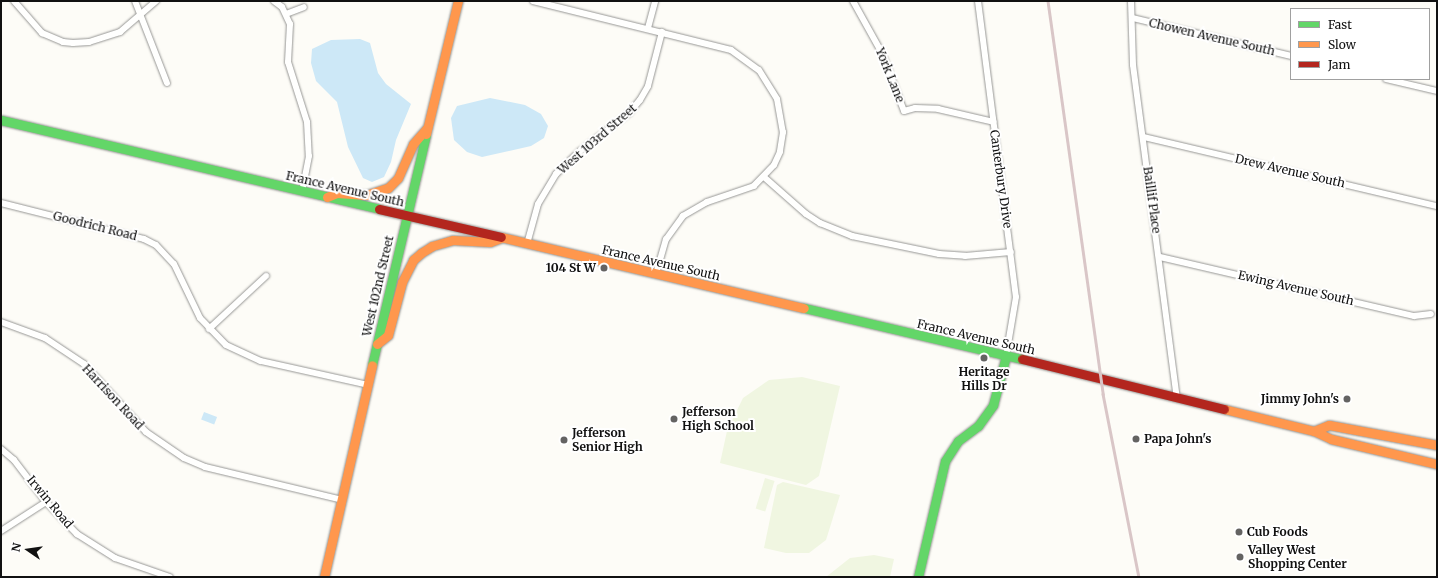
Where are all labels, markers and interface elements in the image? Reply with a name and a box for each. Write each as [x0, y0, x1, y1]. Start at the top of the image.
legend [1290, 8, 1430, 80]
street label: Chowen Avenue South [1148, 15, 1276, 59]
text: Fast [1328, 17, 1352, 32]
text: Slow [1328, 37, 1356, 52]
street label: York Lane [873, 46, 907, 104]
text: Jam [1328, 57, 1350, 72]
street label: West 103rd Street [555, 101, 639, 177]
street label: Canterbury Drive [987, 129, 1015, 229]
street label: Drew Avenue South [1234, 151, 1346, 191]
street label: Baillif Place [1140, 166, 1164, 234]
street label: France Avenue South [284, 168, 406, 210]
street label: Goodrich Road [52, 209, 138, 243]
street label: West 102nd Street [359, 234, 397, 338]
street label: France Avenue South [600, 242, 722, 284]
place label: 104 St W [546, 261, 596, 275]
marker: 104 St W [599, 263, 609, 273]
street label: Ewing Avenue South [1237, 268, 1355, 308]
street label: France Avenue South [915, 316, 1037, 358]
marker: Heritage Hills Dr [979, 353, 989, 363]
street label: Harrison Road [79, 362, 147, 432]
place label: Heritage Hills Dr [958, 365, 1010, 393]
place label: Jimmy John's [1261, 392, 1339, 406]
marker: Jimmy John's [1342, 394, 1352, 404]
place label: Jefferson High School [682, 405, 754, 433]
marker: Jefferson High School [669, 414, 679, 424]
place label: Jefferson Senior High [572, 426, 643, 454]
place label: Papa John's [1144, 432, 1211, 446]
marker: Papa John's [1131, 434, 1141, 444]
marker: Jefferson Senior High [559, 435, 569, 445]
street label: Irwin Road [24, 473, 76, 531]
place label: Cub Foods [1247, 525, 1308, 539]
marker: Cub Foods [1234, 527, 1244, 537]
north arrow [8, 530, 48, 570]
text: N [9, 541, 24, 553]
place label: Valley West Shopping Center [1248, 543, 1347, 571]
marker: Valley West Shopping Center [1235, 552, 1245, 562]

